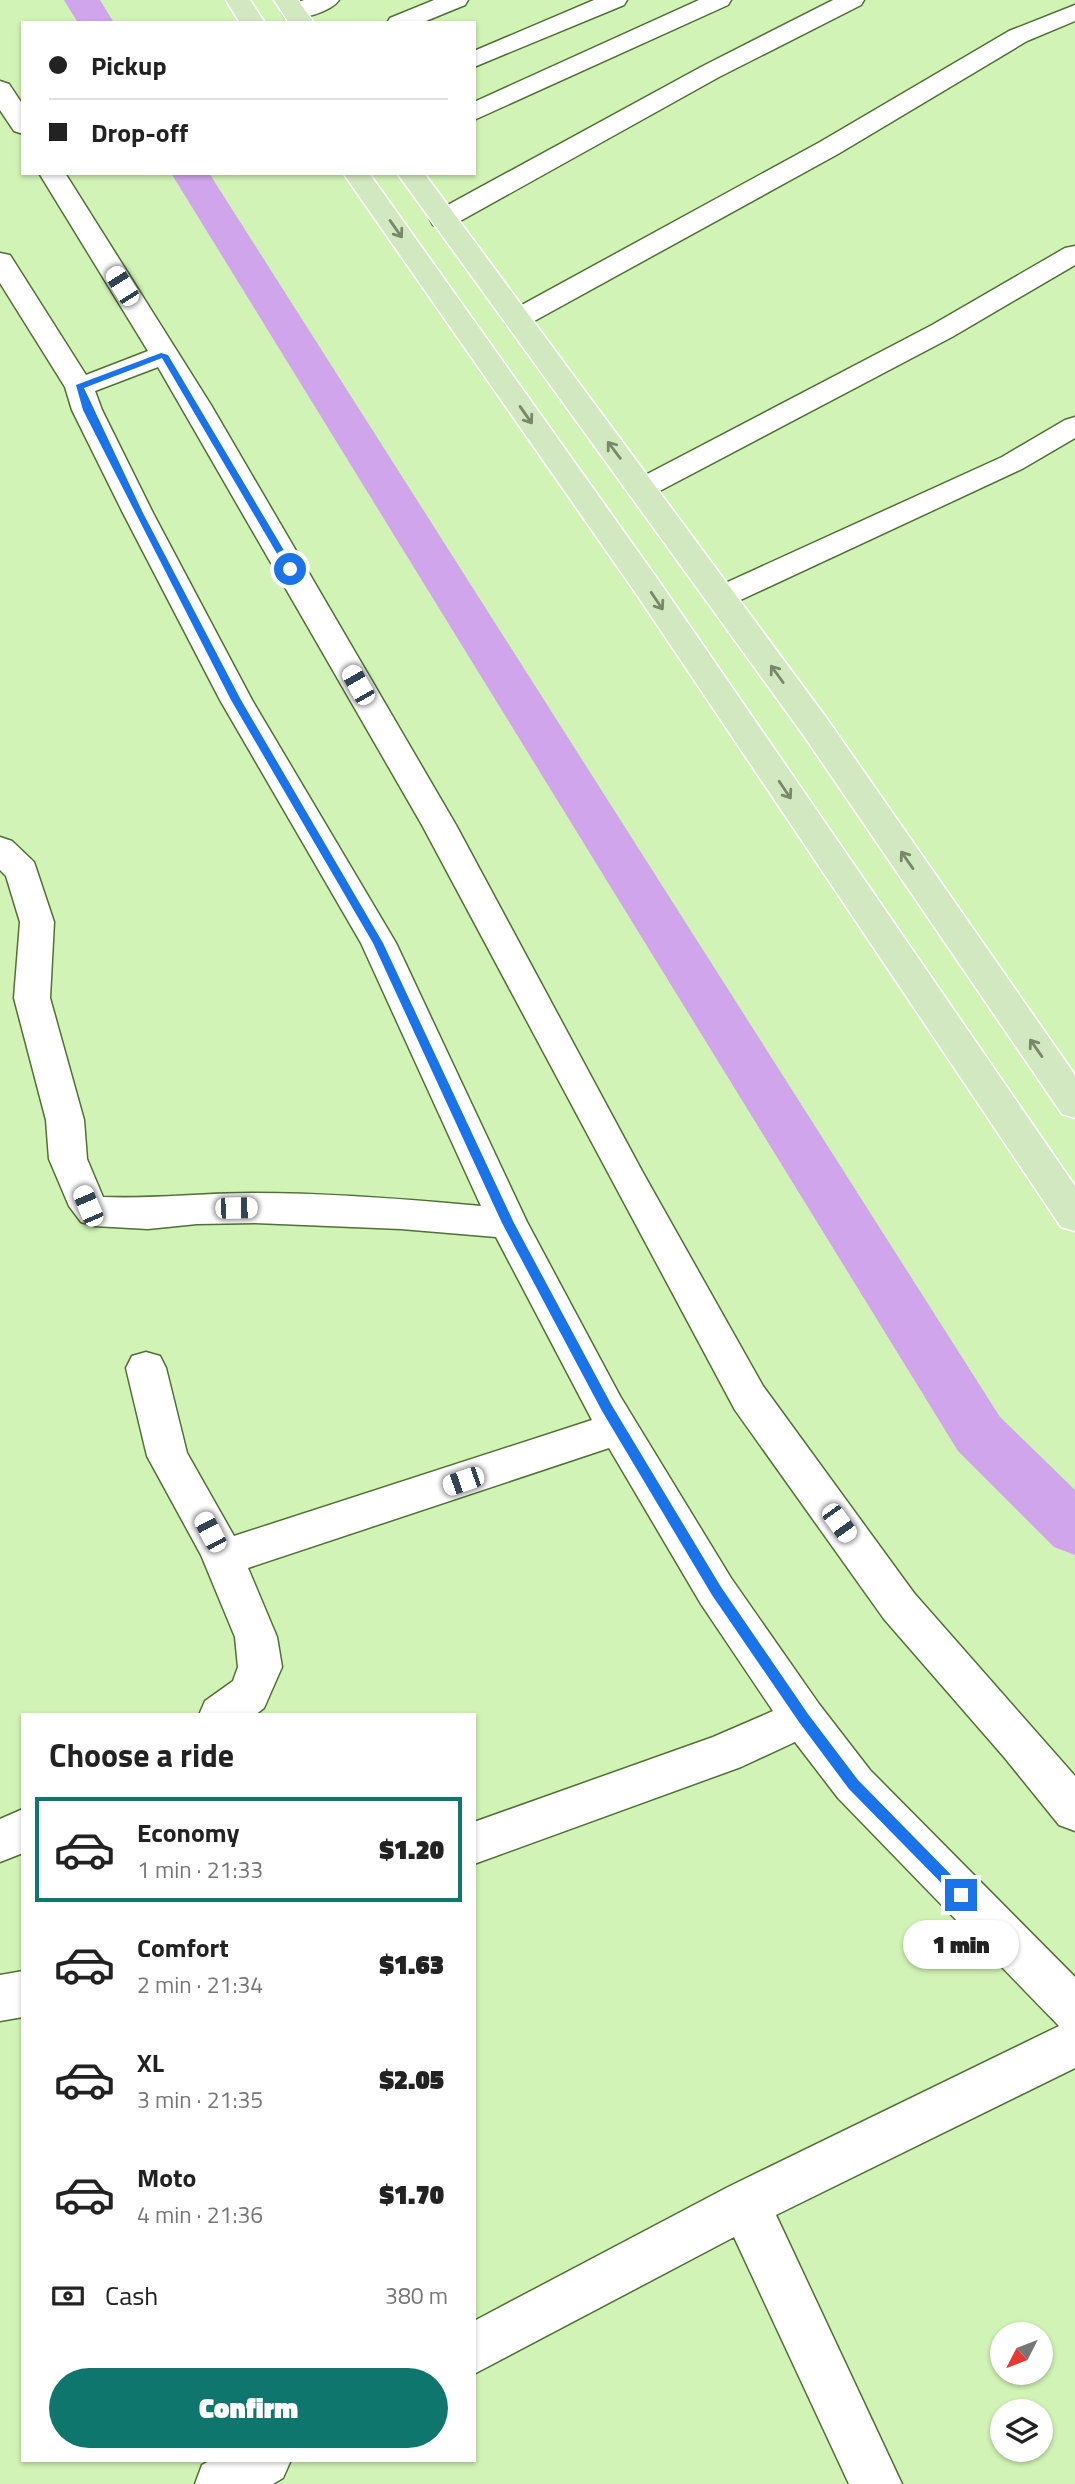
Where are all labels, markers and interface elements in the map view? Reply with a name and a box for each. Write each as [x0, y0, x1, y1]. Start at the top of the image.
text: Pickup [91, 46, 167, 85]
text: Drop-off [91, 113, 188, 152]
one-way arrow [389, 219, 403, 238]
car [102, 263, 143, 309]
one-way arrow [519, 405, 534, 424]
one-way arrow [607, 442, 622, 460]
route start [274, 553, 306, 585]
one-way arrow [650, 591, 664, 611]
car [339, 662, 378, 708]
one-way arrow [770, 665, 784, 684]
one-way arrow [778, 779, 792, 799]
one-way arrow [900, 851, 914, 870]
one-way arrow [1029, 1039, 1043, 1058]
car [71, 1183, 106, 1229]
car [215, 1197, 258, 1219]
car [440, 1464, 487, 1498]
car [819, 1500, 860, 1546]
car [191, 1509, 230, 1555]
text: Choose a ride [49, 1731, 234, 1779]
text: Economy [137, 1813, 239, 1852]
icon: car [53, 1818, 116, 1881]
text: $1.20 [379, 1830, 444, 1869]
text: 1 min · 21:33 [137, 1852, 263, 1887]
route end [945, 1879, 977, 1911]
callout: 1 min [903, 1920, 1019, 1968]
text: 1 min [932, 1927, 990, 1962]
text: Comfort [137, 1928, 229, 1967]
icon: car [53, 1933, 116, 1996]
text: $1.63 [379, 1945, 444, 1984]
text: 2 min · 21:34 [137, 1967, 263, 2002]
text: XL [137, 2043, 164, 2082]
icon: car [53, 2048, 116, 2111]
text: $2.05 [379, 2060, 444, 2099]
text: 3 min · 21:35 [137, 2082, 263, 2117]
text: Moto [137, 2158, 196, 2197]
icon: car [53, 2163, 116, 2226]
text: $1.70 [379, 2175, 444, 2214]
text: 4 min · 21:36 [137, 2197, 263, 2232]
text: Cash [105, 2276, 158, 2315]
icon: cash [49, 2277, 87, 2315]
text: 380 m [385, 2278, 448, 2313]
north arrow [990, 2322, 1054, 2385]
map controls [990, 2322, 1053, 2462]
button: Confirm [49, 2368, 448, 2448]
button: layers [990, 2399, 1053, 2462]

